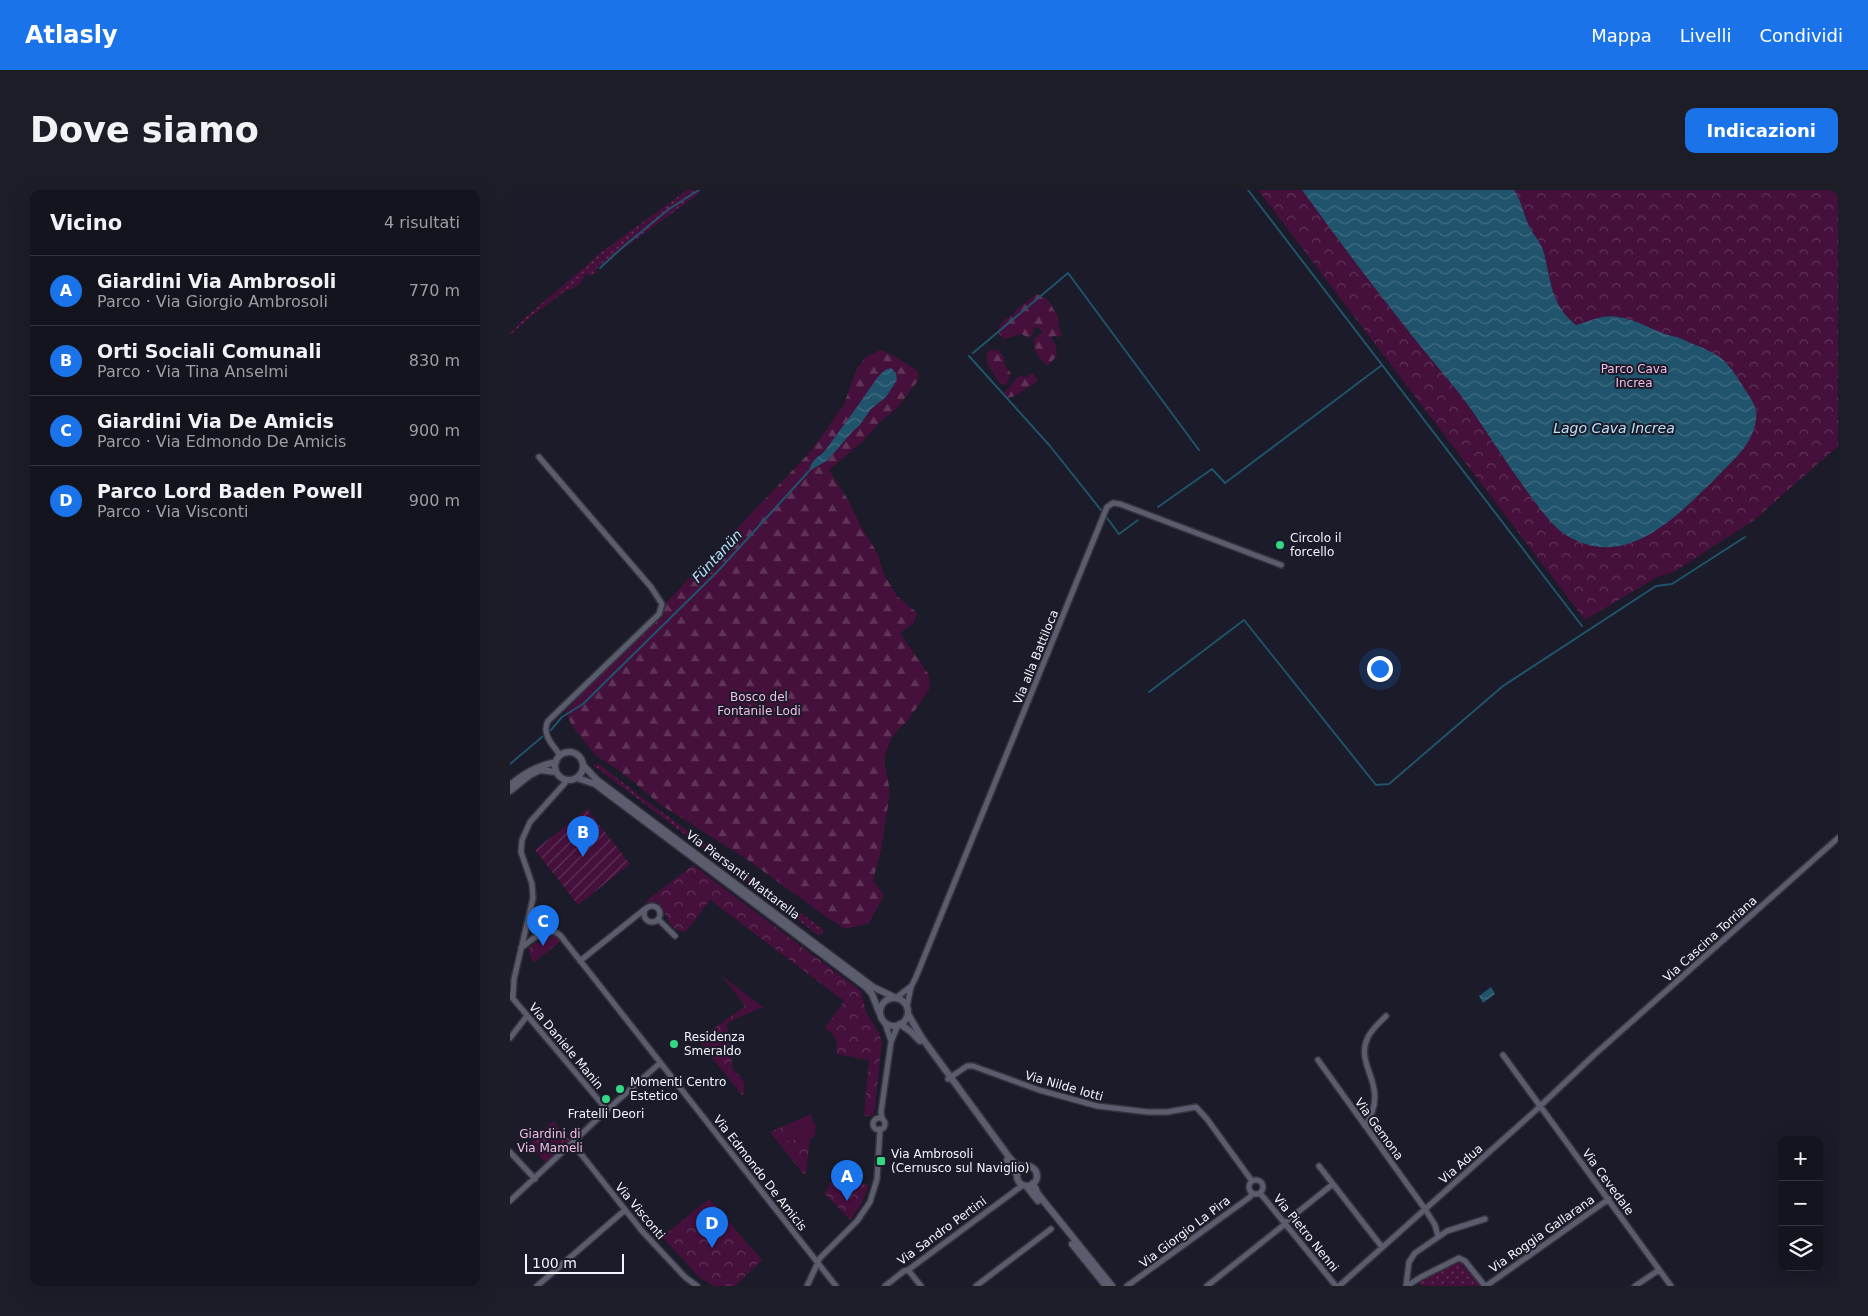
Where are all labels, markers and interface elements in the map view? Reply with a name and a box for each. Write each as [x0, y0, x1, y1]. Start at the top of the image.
text: Atlasly [25, 21, 118, 49]
text: Mappa [1591, 25, 1652, 46]
text: Livelli [1680, 25, 1732, 46]
text: Condividi [1760, 25, 1843, 46]
button: Indicazioni [1685, 108, 1838, 153]
text: Dove siamo [30, 110, 259, 150]
text: Vicino [50, 211, 122, 235]
text: 4 risultati [384, 213, 460, 232]
text: Giardini Via Ambrosoli [97, 270, 336, 292]
text: A [60, 281, 72, 300]
text: 770 m [409, 281, 460, 300]
text: Parco · Via Giorgio Ambrosoli [97, 292, 328, 311]
text: Orti Sociali Comunali [97, 340, 321, 362]
text: B [60, 351, 72, 370]
text: 830 m [409, 351, 460, 370]
text: Parco · Via Tina Anselmi [97, 362, 288, 381]
park label: Parco Cava Increa [1601, 362, 1667, 390]
text: Giardini Via De Amicis [97, 410, 334, 432]
water label: Lago Cava Increa [1553, 420, 1675, 436]
text: C [60, 421, 72, 440]
text: 900 m [409, 421, 460, 440]
text: Parco · Via Edmondo De Amicis [97, 432, 346, 451]
text: Parco Lord Baden Powell [97, 480, 363, 502]
text: D [59, 491, 73, 510]
text: 900 m [409, 491, 460, 510]
text: Parco · Via Visconti [97, 502, 249, 521]
water label: Füntanün [689, 526, 745, 586]
place label: Circolo il forcello [1290, 531, 1341, 559]
marker: Circolo il forcello [1274, 539, 1286, 551]
street label: Via alla Battiloca [1011, 608, 1061, 706]
your location [1367, 656, 1393, 682]
park label: Bosco del Fontanile Lodi [717, 690, 801, 718]
pin: B [567, 816, 599, 857]
street label: Via Piersanti Mattarella [683, 828, 803, 922]
street label: Via Cascina Torriana [1660, 893, 1760, 985]
pin: C [527, 905, 559, 946]
street label: Via Daniele Manin [526, 1000, 606, 1092]
place label: Residenza Smeraldo [684, 1030, 745, 1058]
marker: Residenza Smeraldo [668, 1038, 680, 1050]
street label: Via Nilde Iotti [1023, 1068, 1105, 1104]
place label: Momenti Centro Estetico [630, 1075, 726, 1103]
marker: Momenti Centro Estetico [614, 1083, 626, 1095]
marker: Fratelli Deori [600, 1093, 612, 1105]
street label: Via Gemona [1352, 1095, 1406, 1163]
place label: Fratelli Deori [568, 1107, 644, 1121]
street label: Via Edmondo De Amicis [710, 1112, 810, 1234]
park label: Giardini di Via Mameli [517, 1127, 583, 1155]
map controls [1778, 1136, 1823, 1271]
button: + [1778, 1136, 1823, 1181]
street label: Via Adua [1436, 1141, 1486, 1187]
street label: Via Cevedale [1579, 1146, 1637, 1218]
place label: Via Ambrosoli (Cernusco sul Naviglio) [891, 1147, 1029, 1175]
marker: Via Ambrosoli (Cernusco sul Naviglio) [875, 1155, 887, 1167]
pin: A [831, 1160, 863, 1201]
street label: Via Visconti [612, 1180, 668, 1242]
button: − [1778, 1181, 1823, 1226]
street label: Via Pietro Nenni [1270, 1191, 1342, 1275]
street label: Via Roggia Gallarana [1487, 1192, 1597, 1276]
street label: Via Giorgio La Pira [1137, 1193, 1233, 1271]
street label: Via Sandro Pertini [895, 1194, 989, 1268]
pin: D [696, 1207, 728, 1248]
button: layers [1778, 1226, 1823, 1271]
scale bar [525, 1251, 624, 1274]
text: 100 m [532, 1255, 577, 1271]

